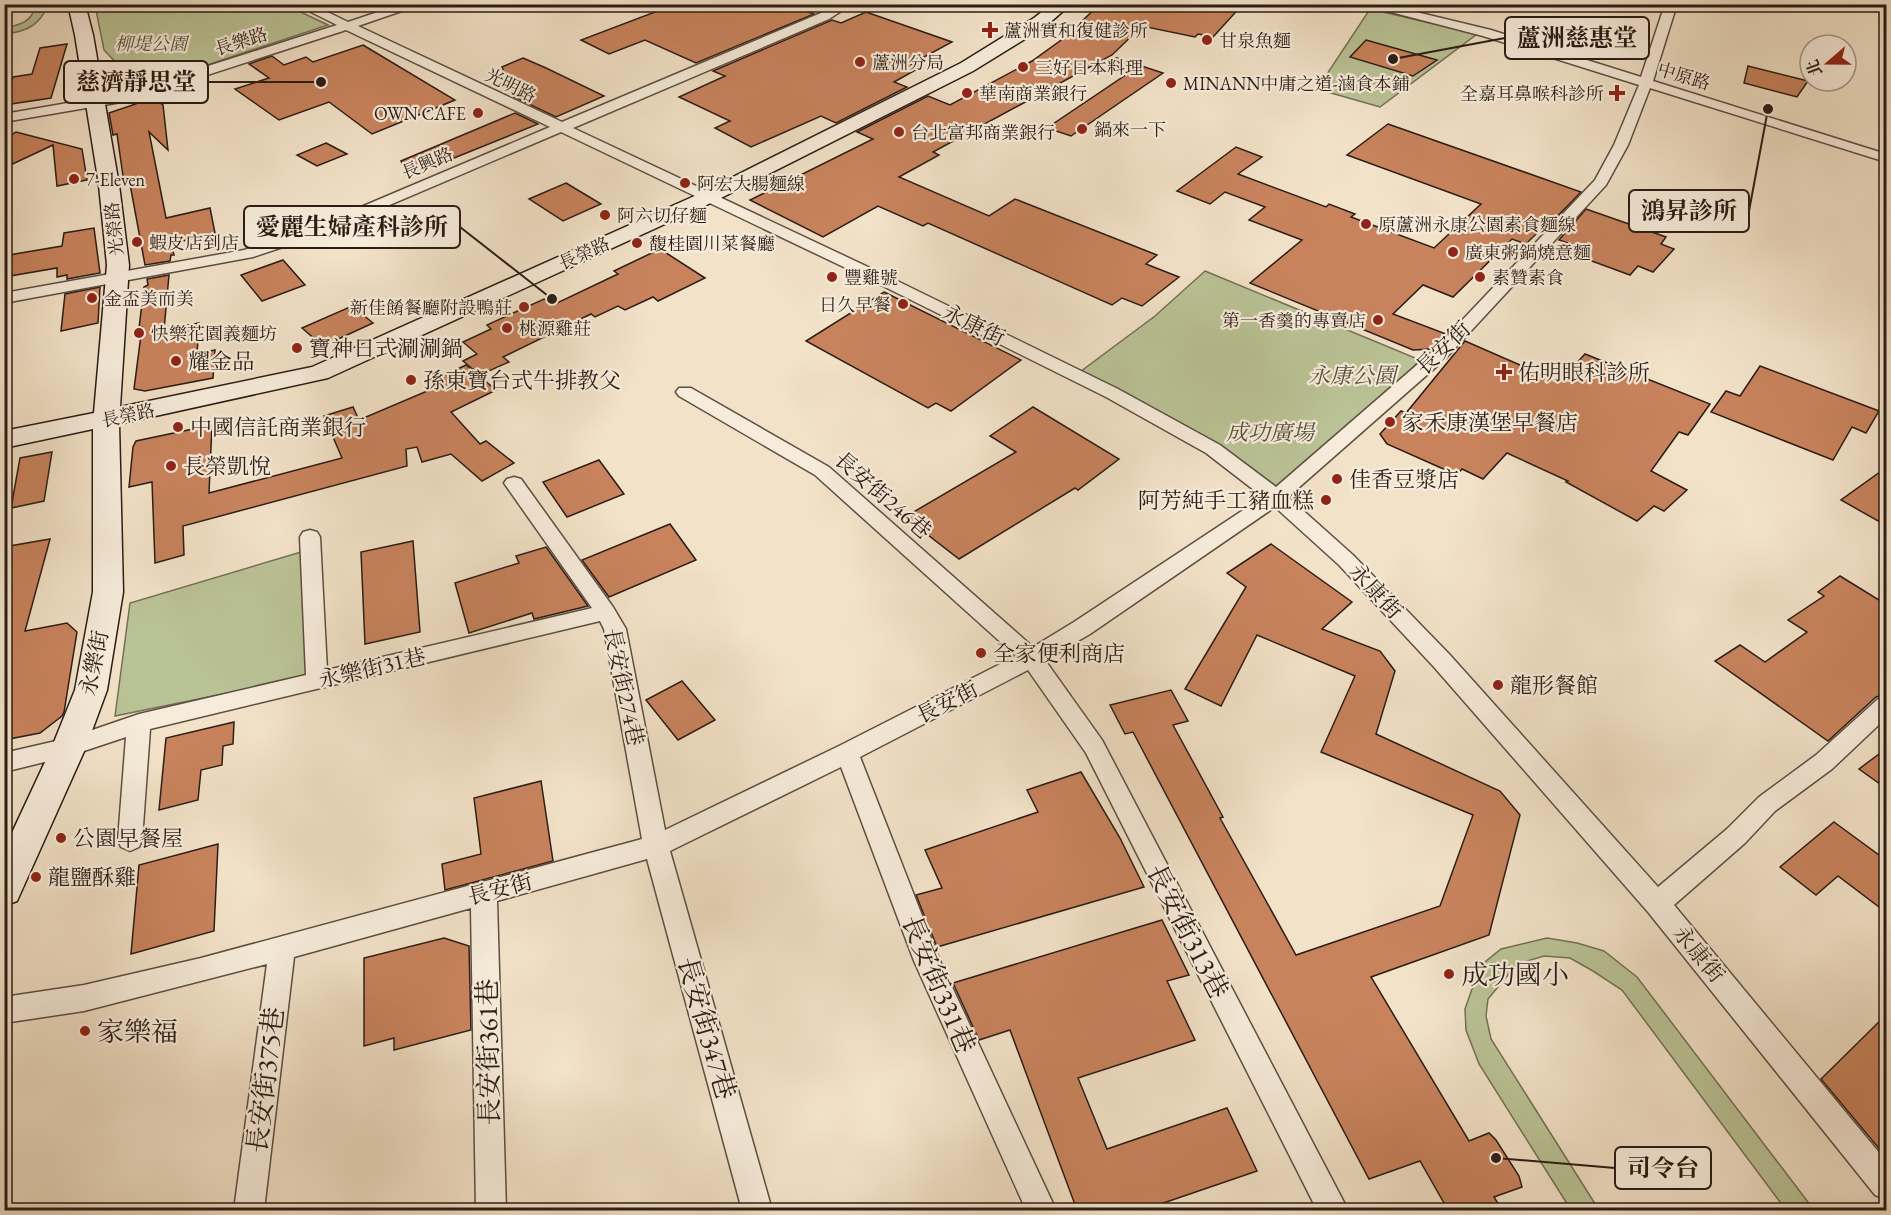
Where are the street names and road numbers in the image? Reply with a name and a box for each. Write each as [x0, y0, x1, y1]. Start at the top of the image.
street label: 長樂路 [212, 22, 270, 60]
street label: 中原路 [1655, 57, 1713, 95]
street label: 光明路 [482, 63, 540, 107]
street label: 長興路 [398, 142, 456, 184]
street label: 光榮路 [100, 201, 128, 257]
street label: 長榮路 [555, 232, 613, 274]
street label: 永康街 [938, 297, 1010, 353]
street label: 長安街 [1409, 315, 1477, 381]
street label: 長榮路 [99, 398, 157, 432]
street label: 長安街246巷 [828, 445, 938, 545]
street label: 永康街 [1343, 557, 1409, 625]
street label: 長安街274巷 [597, 625, 651, 749]
street label: 永樂街 [73, 628, 115, 698]
street label: 永樂街31巷 [316, 642, 428, 694]
street label: 長安街 [911, 674, 983, 730]
street label: 長安街313巷 [1139, 858, 1237, 1004]
street label: 長安街 [464, 866, 536, 912]
street label: 長安街331巷 [894, 910, 984, 1058]
street label: 永康街 [1667, 919, 1731, 989]
street label: 長安街347巷 [670, 953, 744, 1103]
street label: 長安街361巷 [469, 978, 507, 1126]
street label: 長安街375巷 [239, 1005, 291, 1155]

